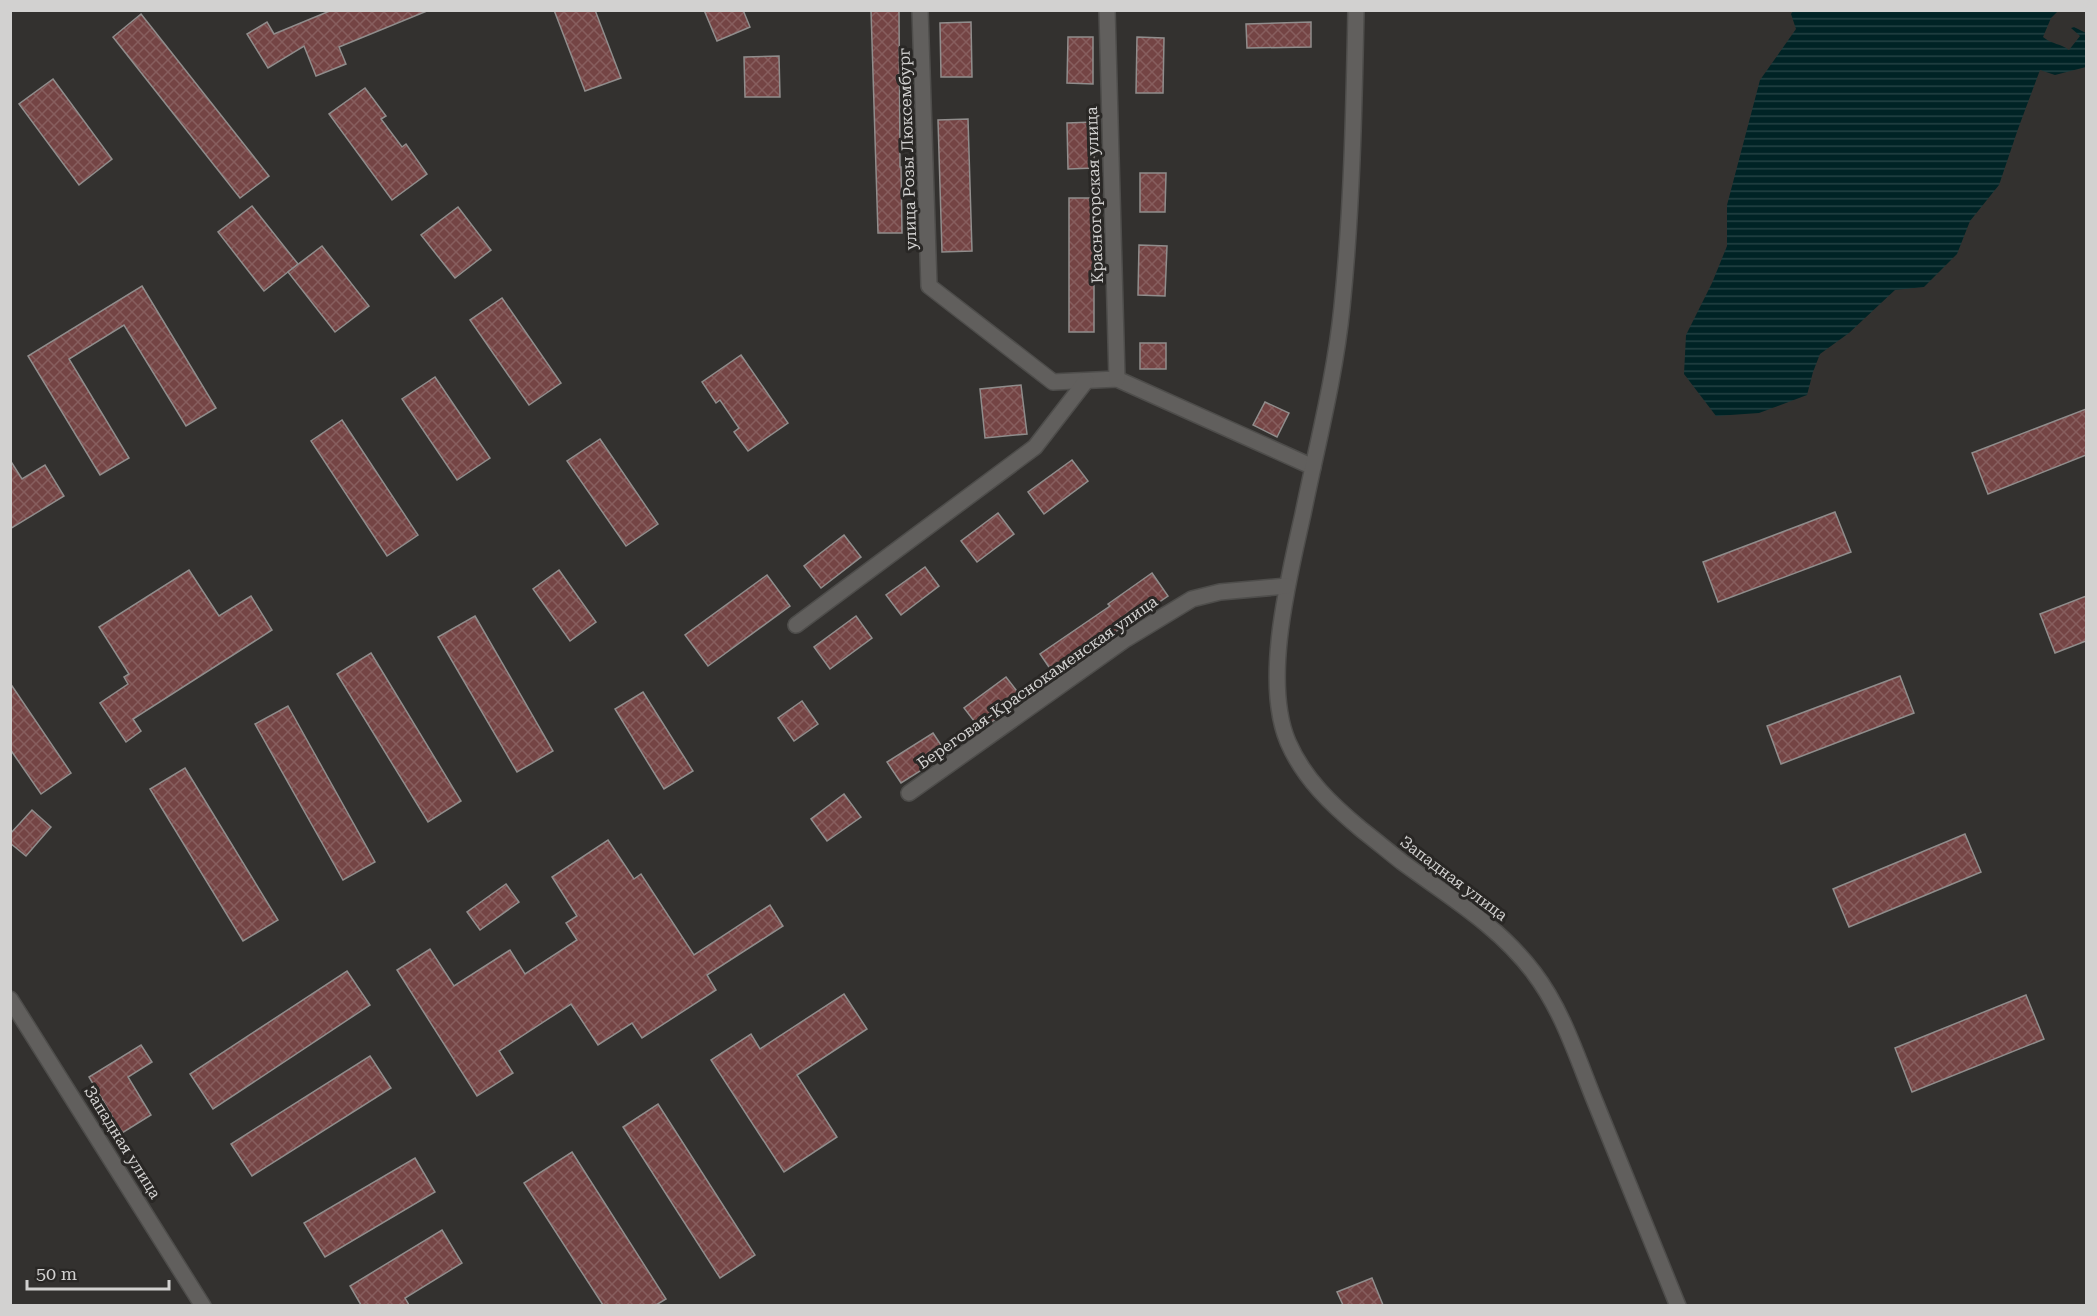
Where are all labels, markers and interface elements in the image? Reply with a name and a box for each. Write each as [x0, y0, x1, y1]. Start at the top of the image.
street label: улица Розы Люксембург [894, 47, 921, 251]
street label: Красногорская улица [1082, 106, 1107, 284]
street label: Береговая-Краснокаменская улица [913, 592, 1161, 773]
street label: Западная улица [1396, 832, 1511, 925]
street label: Западная улица [80, 1082, 165, 1202]
scale bar [27, 1253, 170, 1291]
text: 50 m [36, 1263, 77, 1284]

